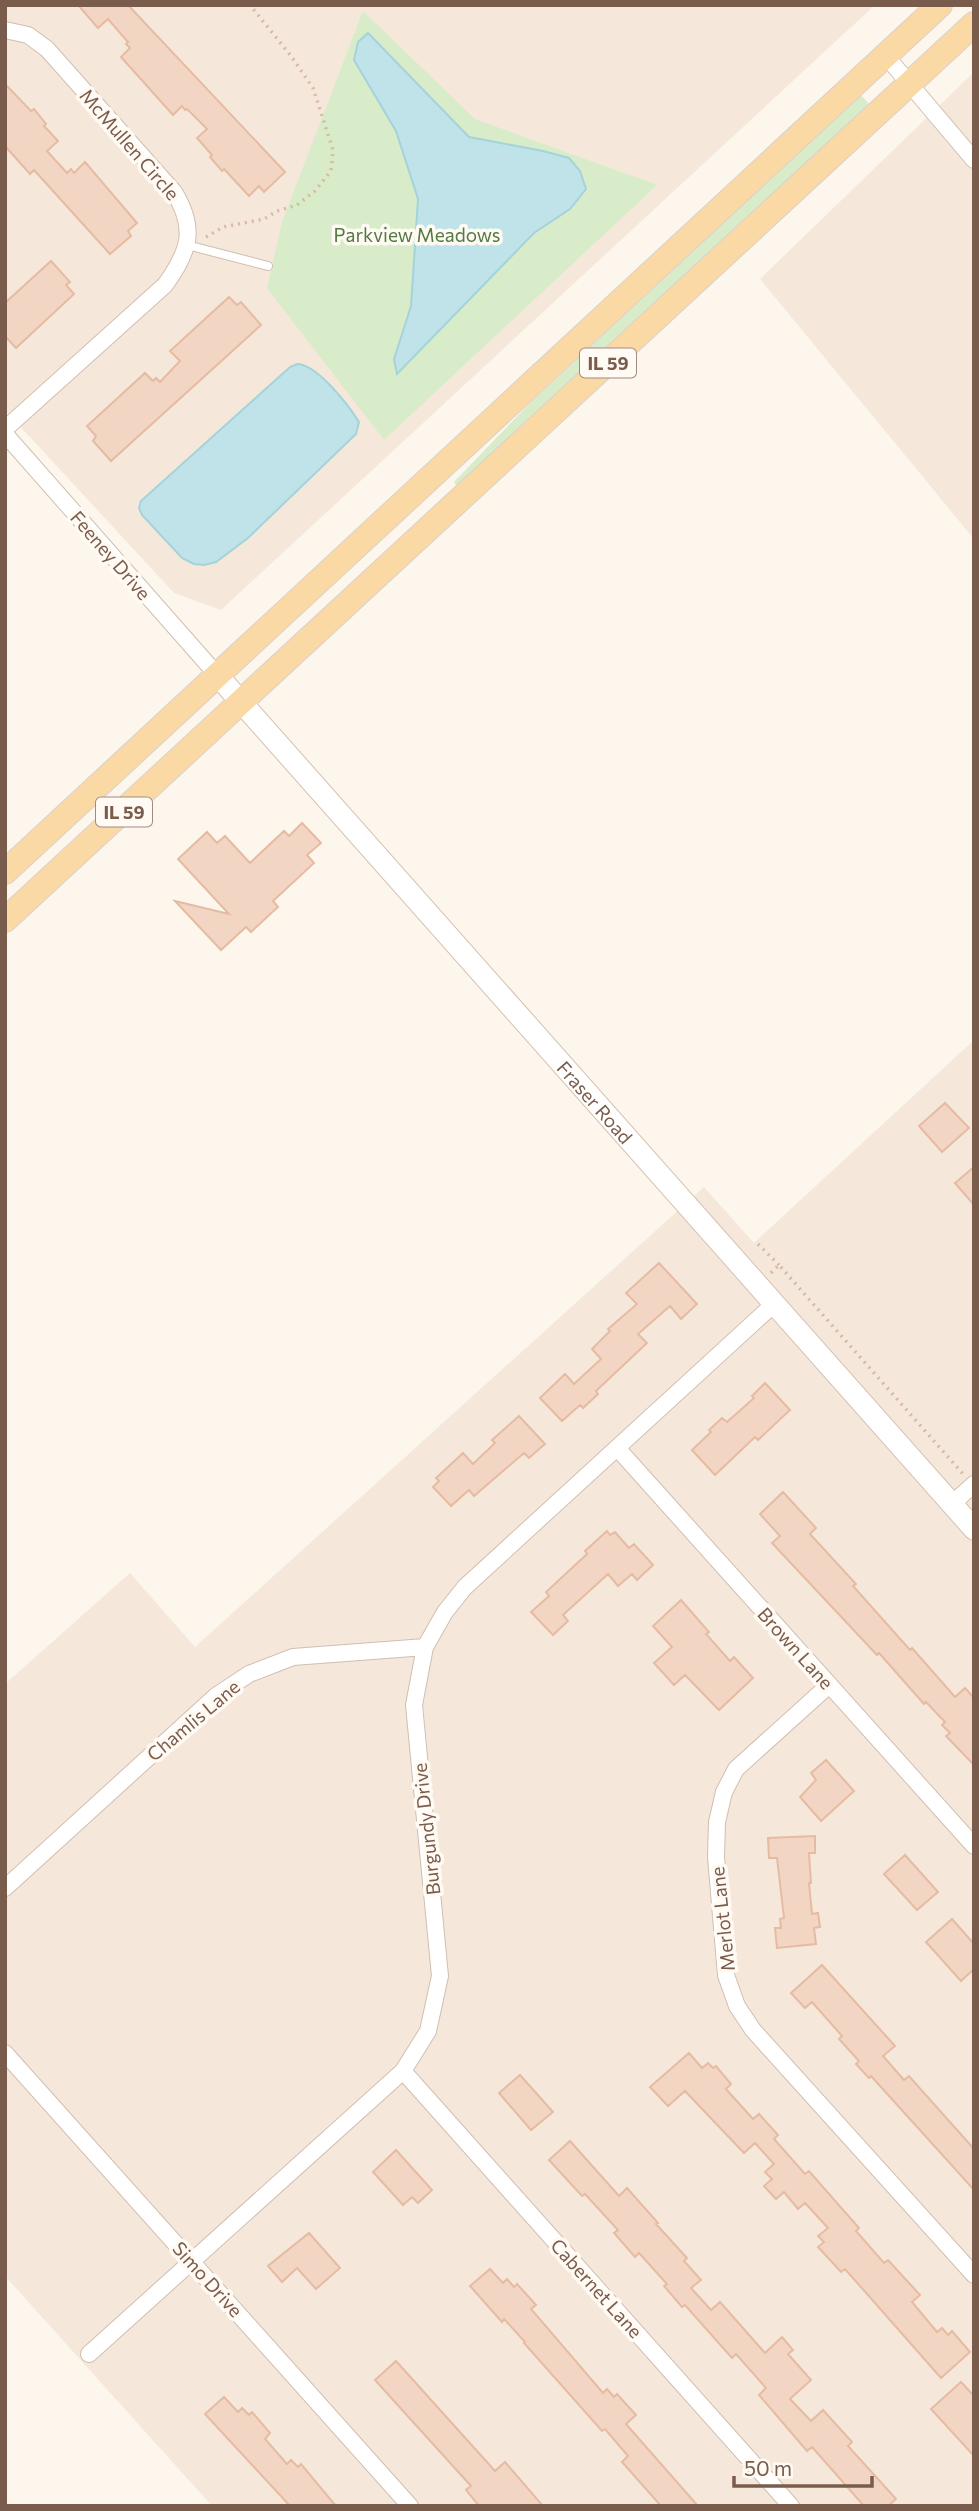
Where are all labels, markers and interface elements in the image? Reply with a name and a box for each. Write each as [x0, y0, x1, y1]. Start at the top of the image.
street label: McMullen Circle [75, 84, 185, 204]
park label: Parkview Meadows [334, 223, 500, 246]
road number: IL 59 [580, 348, 636, 377]
street label: Feeney Drive [66, 506, 156, 604]
road number: IL 59 [96, 798, 152, 826]
street label: Fraser Road [553, 1056, 638, 1148]
street label: Brown Lane [753, 1602, 839, 1694]
street label: Chamlis Lane [142, 1675, 244, 1765]
street label: Burgundy Drive [408, 1762, 444, 1896]
street label: Merlot Lane [705, 1866, 739, 1972]
street label: Cabernet Lane [546, 2234, 648, 2342]
street label: Simo Drive [168, 2237, 248, 2321]
scale bar [734, 2444, 872, 2488]
text: 50 m [744, 2455, 792, 2480]

